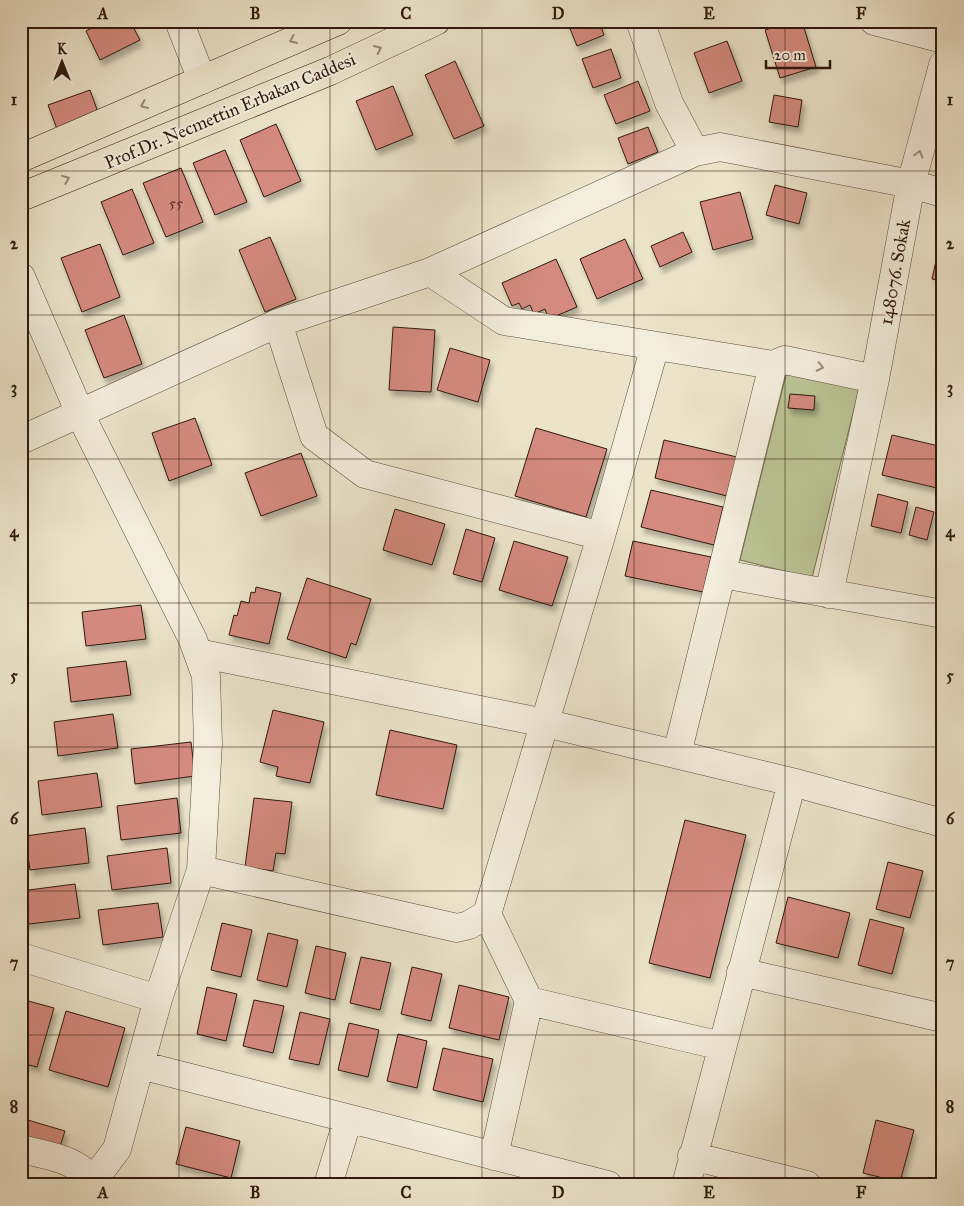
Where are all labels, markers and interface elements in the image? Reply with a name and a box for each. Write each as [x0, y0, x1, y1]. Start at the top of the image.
text: A [97, 4, 109, 23]
text: B [250, 4, 260, 23]
text: C [401, 4, 412, 23]
text: D [552, 4, 565, 23]
text: E [703, 4, 715, 23]
text: F [856, 4, 867, 23]
one-way arrow [289, 34, 298, 45]
north arrow [38, 38, 88, 88]
scale bar [766, 38, 830, 70]
text: K [57, 41, 68, 58]
one-way arrow [373, 44, 382, 55]
text: 20 m [774, 46, 806, 64]
street label: Prof.Dr. Necmettin Erbakan Caddesi [101, 48, 359, 174]
text: 1 [11, 90, 18, 109]
text: 1 [947, 90, 954, 109]
one-way arrow [140, 98, 149, 109]
one-way arrow [913, 151, 923, 159]
one-way arrow [61, 174, 70, 185]
house number: 55 [169, 194, 183, 212]
street label: 148076. Sokak [875, 217, 915, 327]
text: 2 [10, 234, 19, 253]
text: 2 [946, 234, 955, 253]
one-way arrow [816, 362, 824, 372]
text: 3 [11, 378, 17, 398]
text: 3 [947, 378, 953, 398]
text: 4 [10, 522, 20, 542]
text: 4 [946, 522, 956, 542]
text: 5 [10, 666, 18, 685]
text: 5 [946, 666, 954, 685]
text: 6 [10, 809, 19, 828]
text: 6 [946, 809, 955, 828]
text: 7 [10, 953, 19, 972]
text: 7 [946, 953, 955, 972]
text: 8 [10, 1097, 18, 1116]
text: 8 [946, 1097, 954, 1116]
text: A [97, 1183, 109, 1202]
text: B [250, 1183, 260, 1202]
text: C [401, 1183, 412, 1202]
text: D [552, 1183, 565, 1202]
text: E [703, 1183, 715, 1202]
text: F [856, 1183, 867, 1202]

